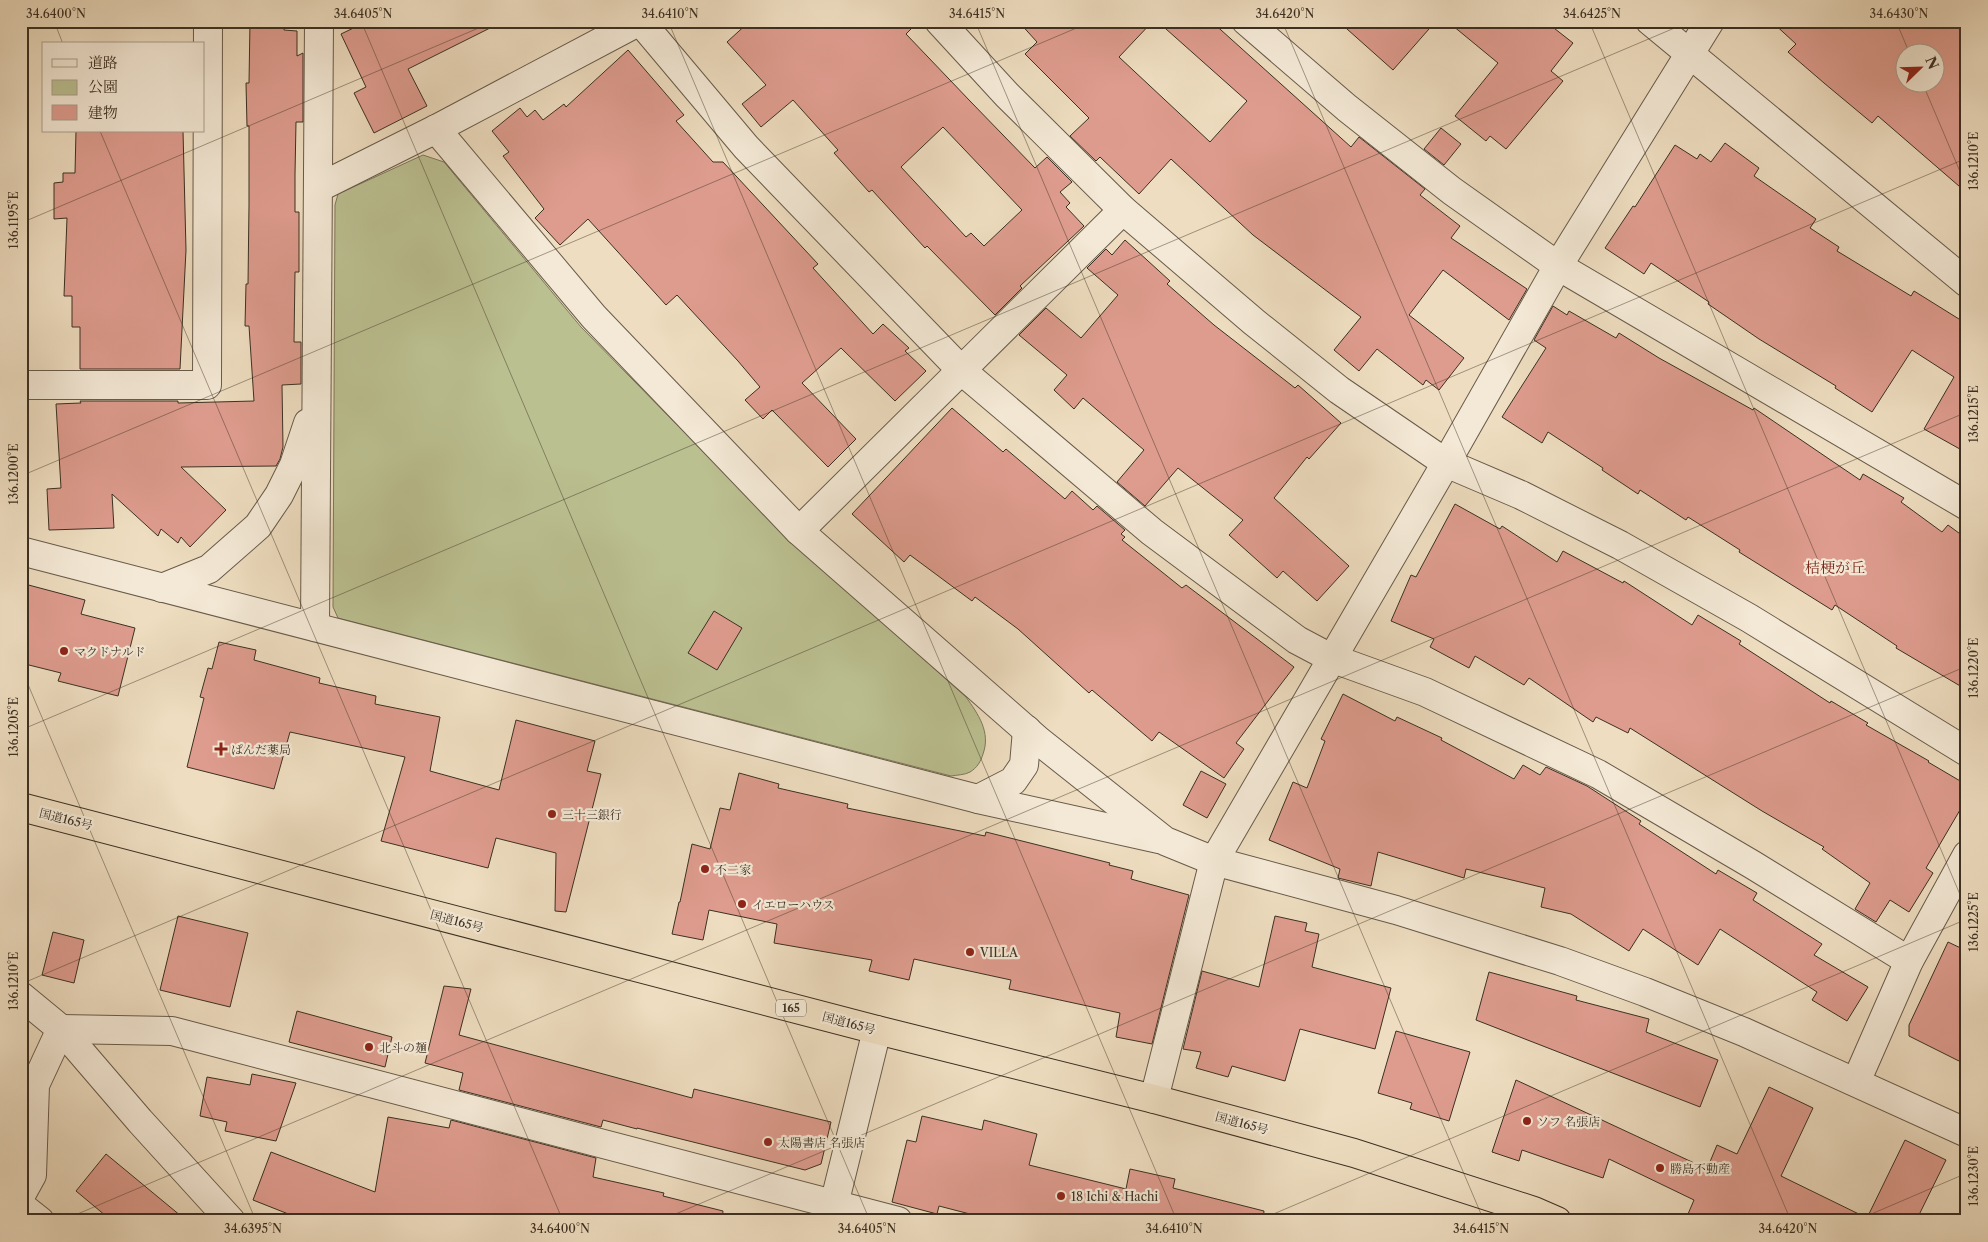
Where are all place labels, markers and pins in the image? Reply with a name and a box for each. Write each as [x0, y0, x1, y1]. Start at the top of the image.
place label: マクドナルド [74, 644, 145, 659]
marker: マクドナルド [58, 645, 70, 657]
place label: ぱんだ薬局 [231, 742, 291, 757]
marker: ぱんだ薬局 [215, 743, 227, 755]
place label: 三十三銀行 [562, 807, 622, 822]
marker: 三十三銀行 [546, 808, 558, 820]
place label: 不二家 [715, 862, 751, 877]
marker: 不二家 [699, 863, 711, 875]
place label: イエローハウス [752, 897, 835, 912]
marker: イエローハウス [736, 898, 748, 910]
place label: VILLA [979, 945, 1019, 960]
marker: VILLA [964, 946, 976, 958]
place label: 北斗の麺 [379, 1040, 427, 1055]
marker: 北斗の麺 [363, 1041, 375, 1053]
place label: ソフ 名張店 [1537, 1114, 1600, 1129]
marker: ソフ 名張店 [1521, 1115, 1533, 1127]
place label: 太陽書店 名張店 [778, 1135, 865, 1150]
marker: 太陽書店 名張店 [762, 1136, 774, 1148]
place label: 勝島不動産 [1670, 1161, 1730, 1176]
marker: 勝島不動産 [1654, 1162, 1666, 1174]
place label: 18 Ichi & Hachi [1071, 1189, 1158, 1204]
marker: 18 Ichi & Hachi [1055, 1190, 1067, 1202]

